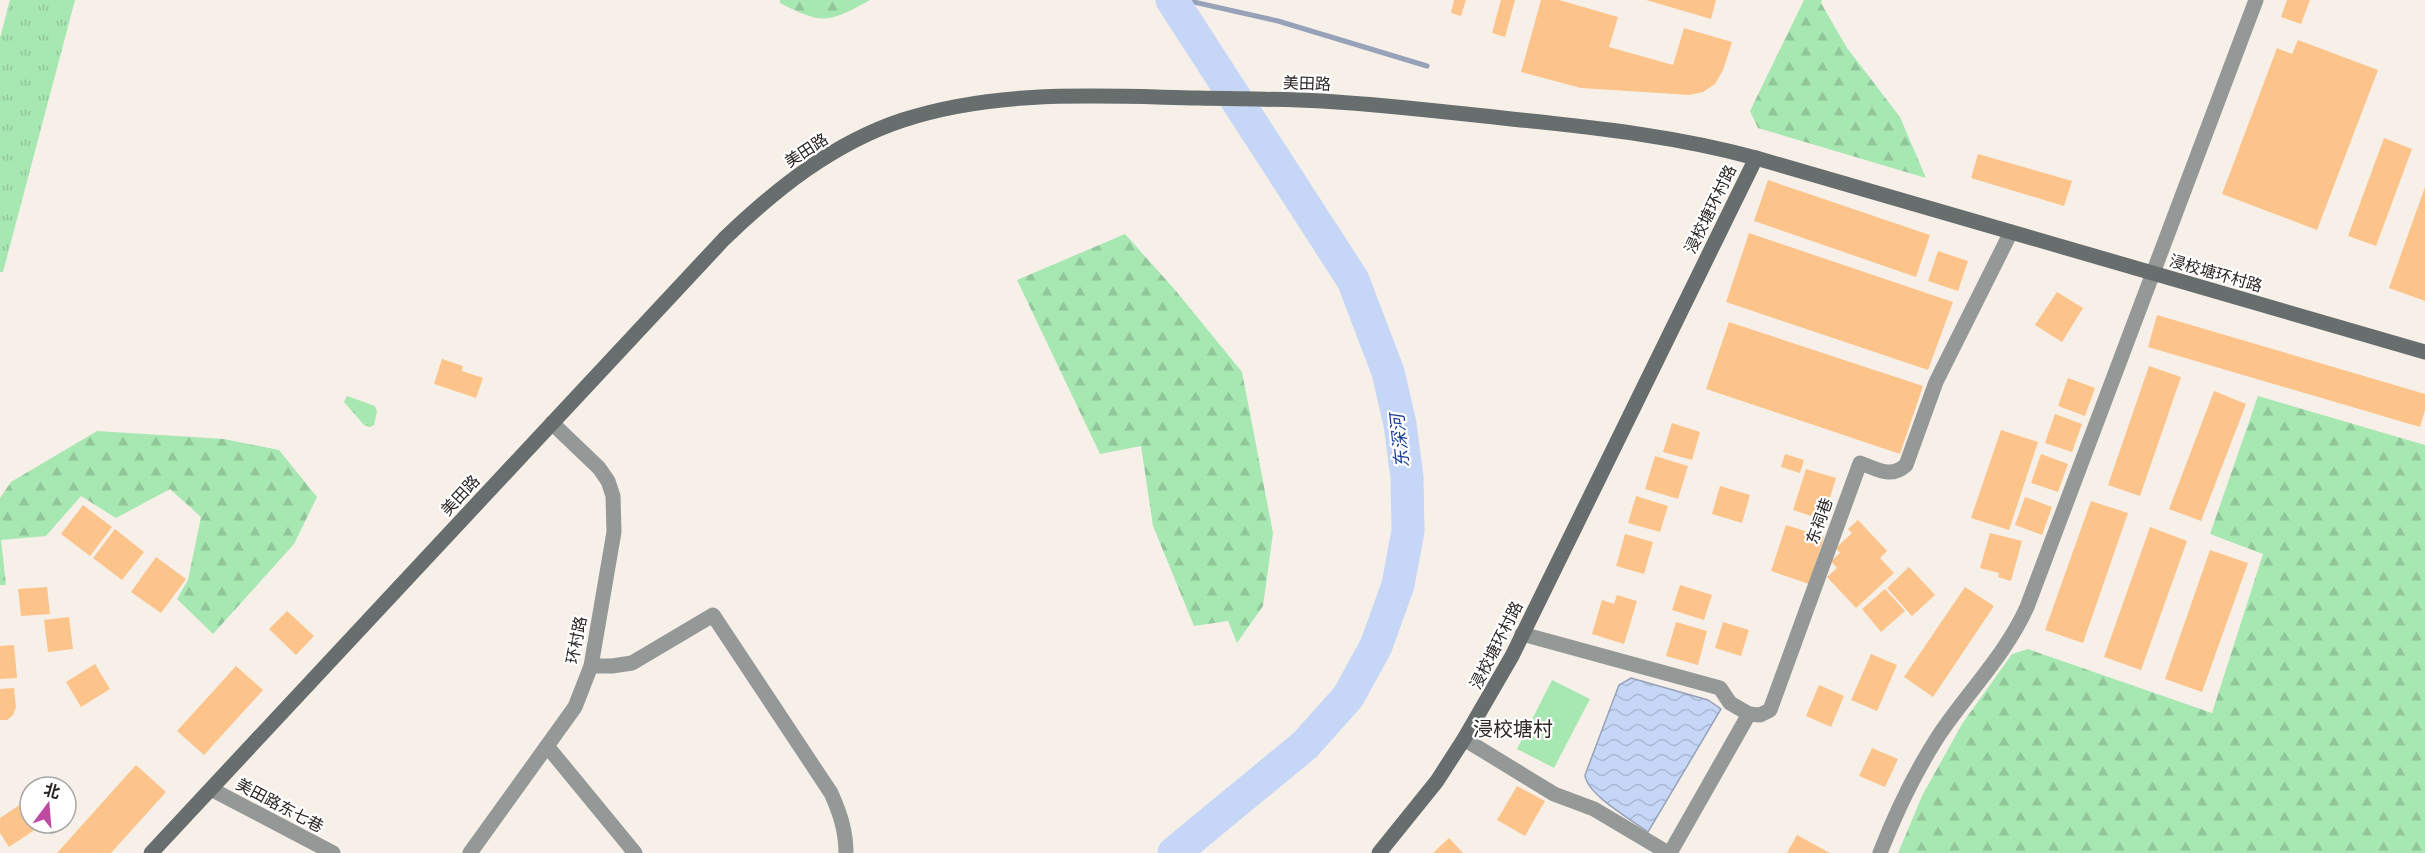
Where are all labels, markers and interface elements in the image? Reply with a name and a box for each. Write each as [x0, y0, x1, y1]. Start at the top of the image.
street label: 美田路 [1283, 71, 1331, 95]
street label: 美田路 [780, 128, 832, 172]
street label: 浸校塘环村路 [1679, 161, 1741, 257]
street label: 浸校塘环村路 [2167, 249, 2265, 297]
water label: 东深河 [1384, 410, 1414, 469]
street label: 美田路 [436, 470, 484, 520]
street label: 东祠巷 [1800, 495, 1838, 547]
street label: 浸校塘环村路 [1464, 597, 1528, 693]
street label: 环村路 [561, 614, 591, 666]
district label: 浸校塘村 [1473, 715, 1553, 742]
street label: 美田路东七巷 [232, 773, 328, 837]
north arrow [18, 775, 78, 835]
text: 北 [41, 778, 63, 803]

